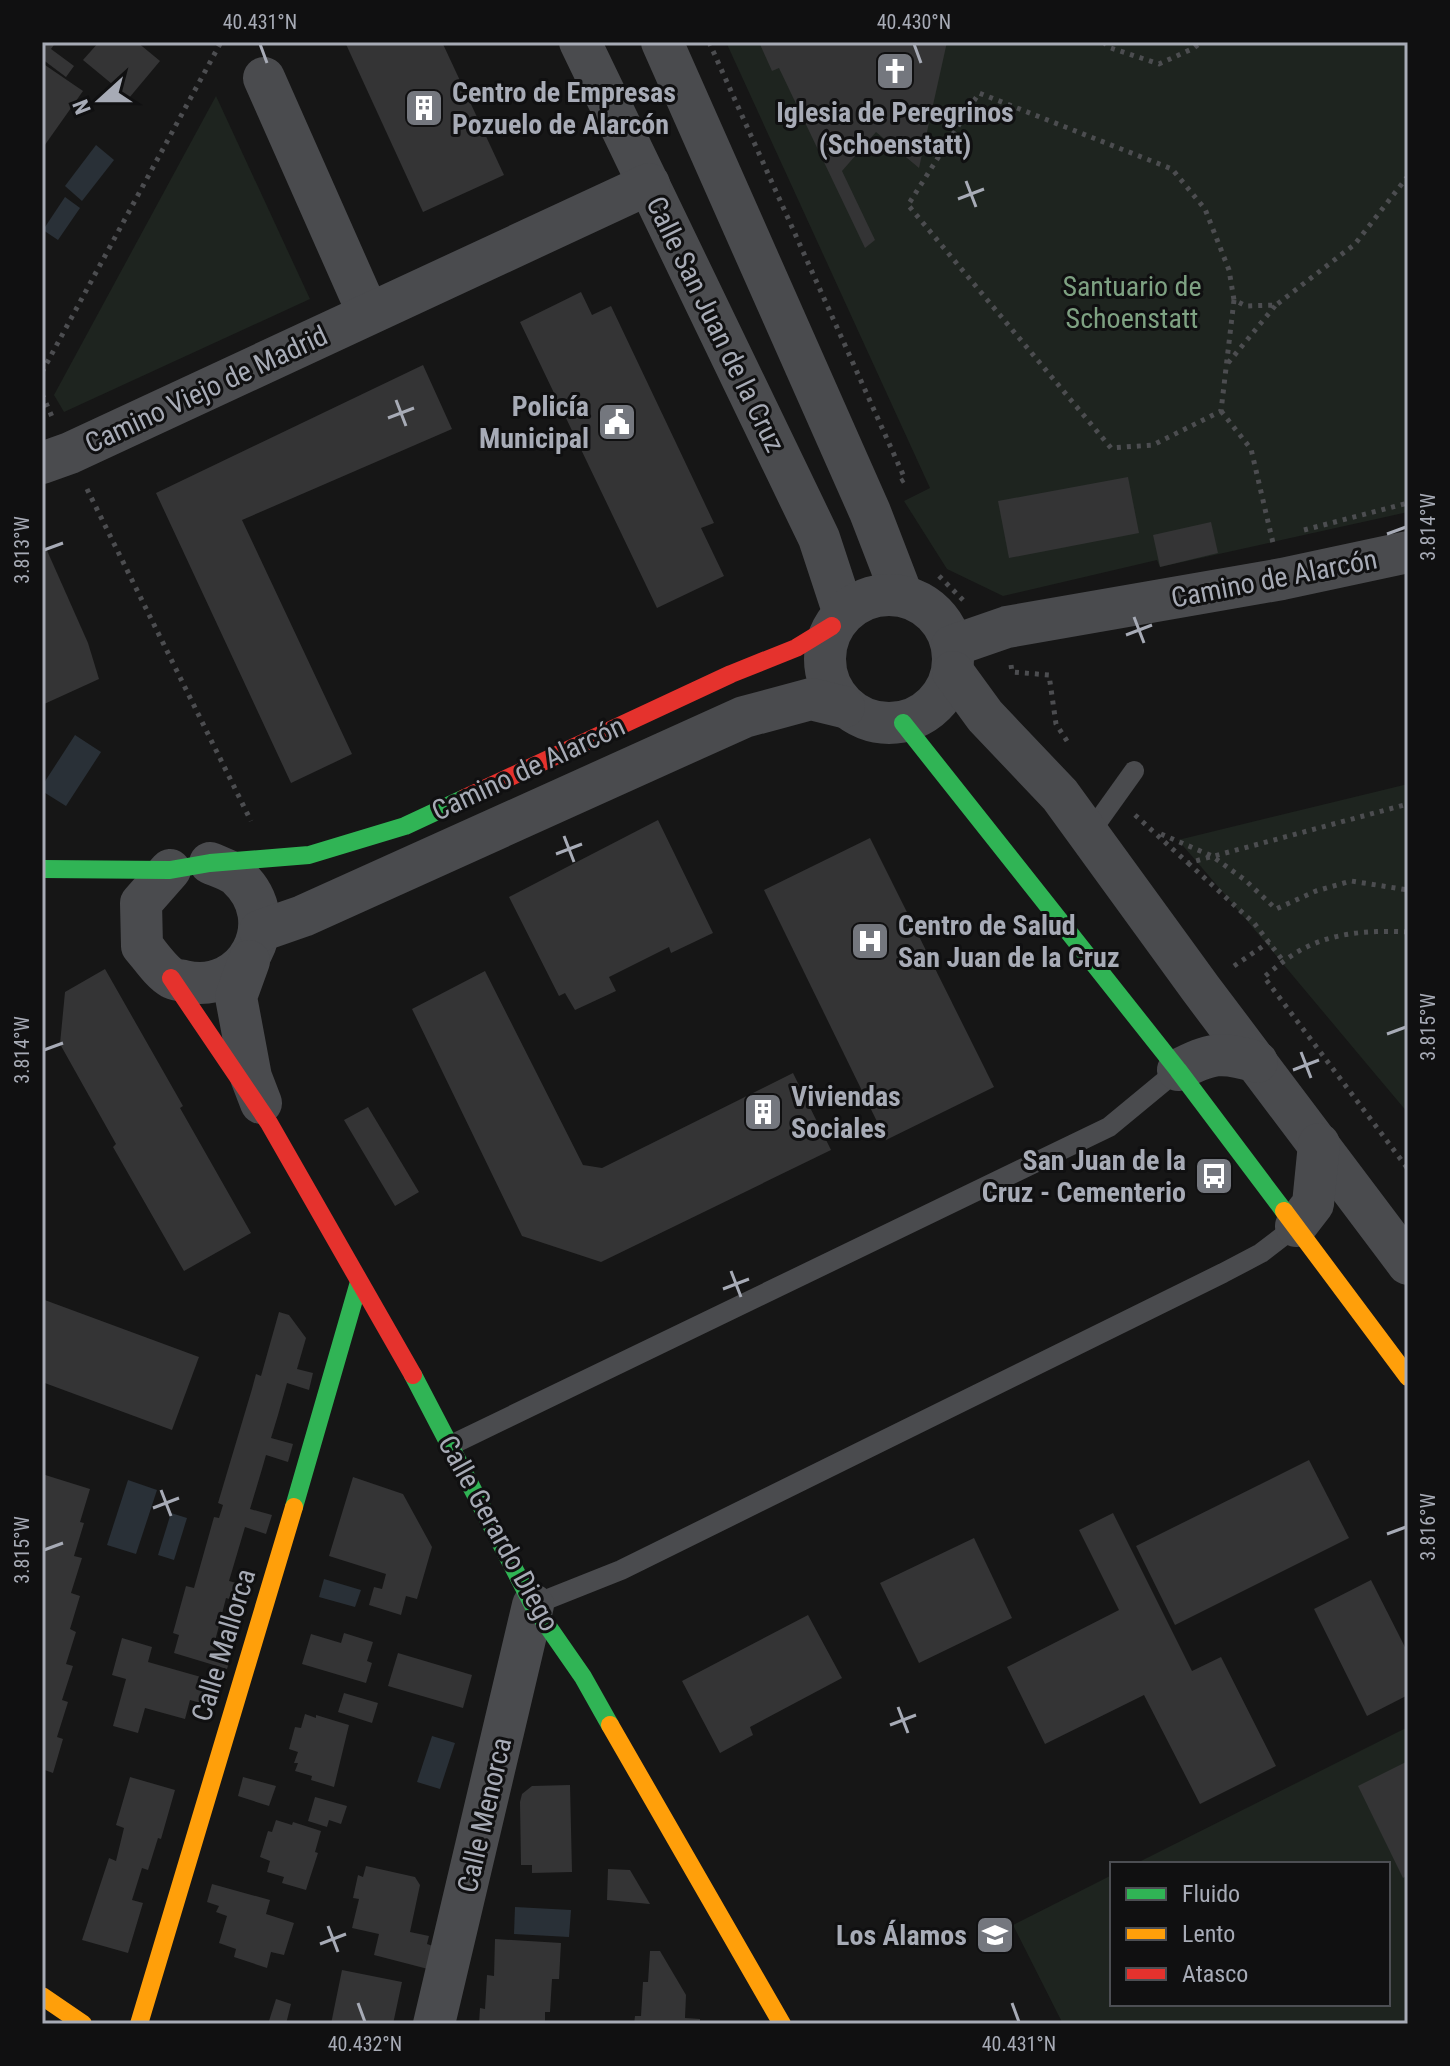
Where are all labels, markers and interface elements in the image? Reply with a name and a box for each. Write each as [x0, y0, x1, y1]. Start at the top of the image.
text: 40.431°N [223, 10, 297, 34]
text: 40.430°N [877, 10, 951, 34]
church icon: Iglesia de Peregrinos (Schoenstatt) [874, 50, 916, 92]
north arrow [60, 60, 140, 140]
place label: Centro de Empresas Pozuelo de Alarcón [452, 76, 676, 141]
building icon: Centro de Empresas Pozuelo de Alarcón [403, 87, 445, 129]
text: N [68, 96, 96, 118]
place label: Iglesia de Peregrinos (Schoenstatt) [776, 96, 1014, 161]
street label: Calle San Juan de la Cruz [639, 191, 792, 457]
park label: Santuario de Schoenstatt [1062, 270, 1202, 335]
street label: Camino Viejo de Madrid [80, 319, 333, 460]
place label: Policía Municipal [479, 390, 589, 455]
public building icon: Policía Municipal [596, 401, 638, 443]
text: 3.814°W [1416, 493, 1440, 561]
text: 3.813°W [10, 516, 34, 584]
street label: Camino de Alarcón [1168, 542, 1380, 615]
street label: Camino de Alarcón [426, 709, 630, 828]
place label: Centro de Salud San Juan de la Cruz [898, 909, 1120, 974]
hospital icon: Centro de Salud San Juan de la Cruz [849, 920, 891, 962]
text: 3.815°W [1416, 993, 1440, 1061]
text: 3.814°W [10, 1016, 34, 1084]
place label: Viviendas Sociales [791, 1080, 901, 1145]
building icon: Viviendas Sociales [742, 1091, 784, 1133]
place label: San Juan de la Cruz - Cementerio [982, 1144, 1186, 1209]
bus stop icon: San Juan de la Cruz - Cementerio [1193, 1155, 1235, 1197]
street label: Calle Gerardo Diego [431, 1430, 566, 1637]
text: 3.816°W [1416, 1493, 1440, 1561]
text: 3.815°W [10, 1516, 34, 1584]
street label: Calle Mallorca [185, 1565, 262, 1725]
street label: Calle Menorca [451, 1734, 518, 1896]
legend [1110, 1862, 1390, 2006]
text: Fluido [1182, 1880, 1240, 1908]
school or university icon: Los Álamos [974, 1914, 1016, 1956]
place label: Los Álamos [836, 1919, 967, 1952]
text: Lento [1182, 1920, 1235, 1948]
text: Atasco [1182, 1960, 1248, 1988]
text: 40.432°N [328, 2032, 402, 2056]
text: 40.431°N [982, 2032, 1056, 2056]

